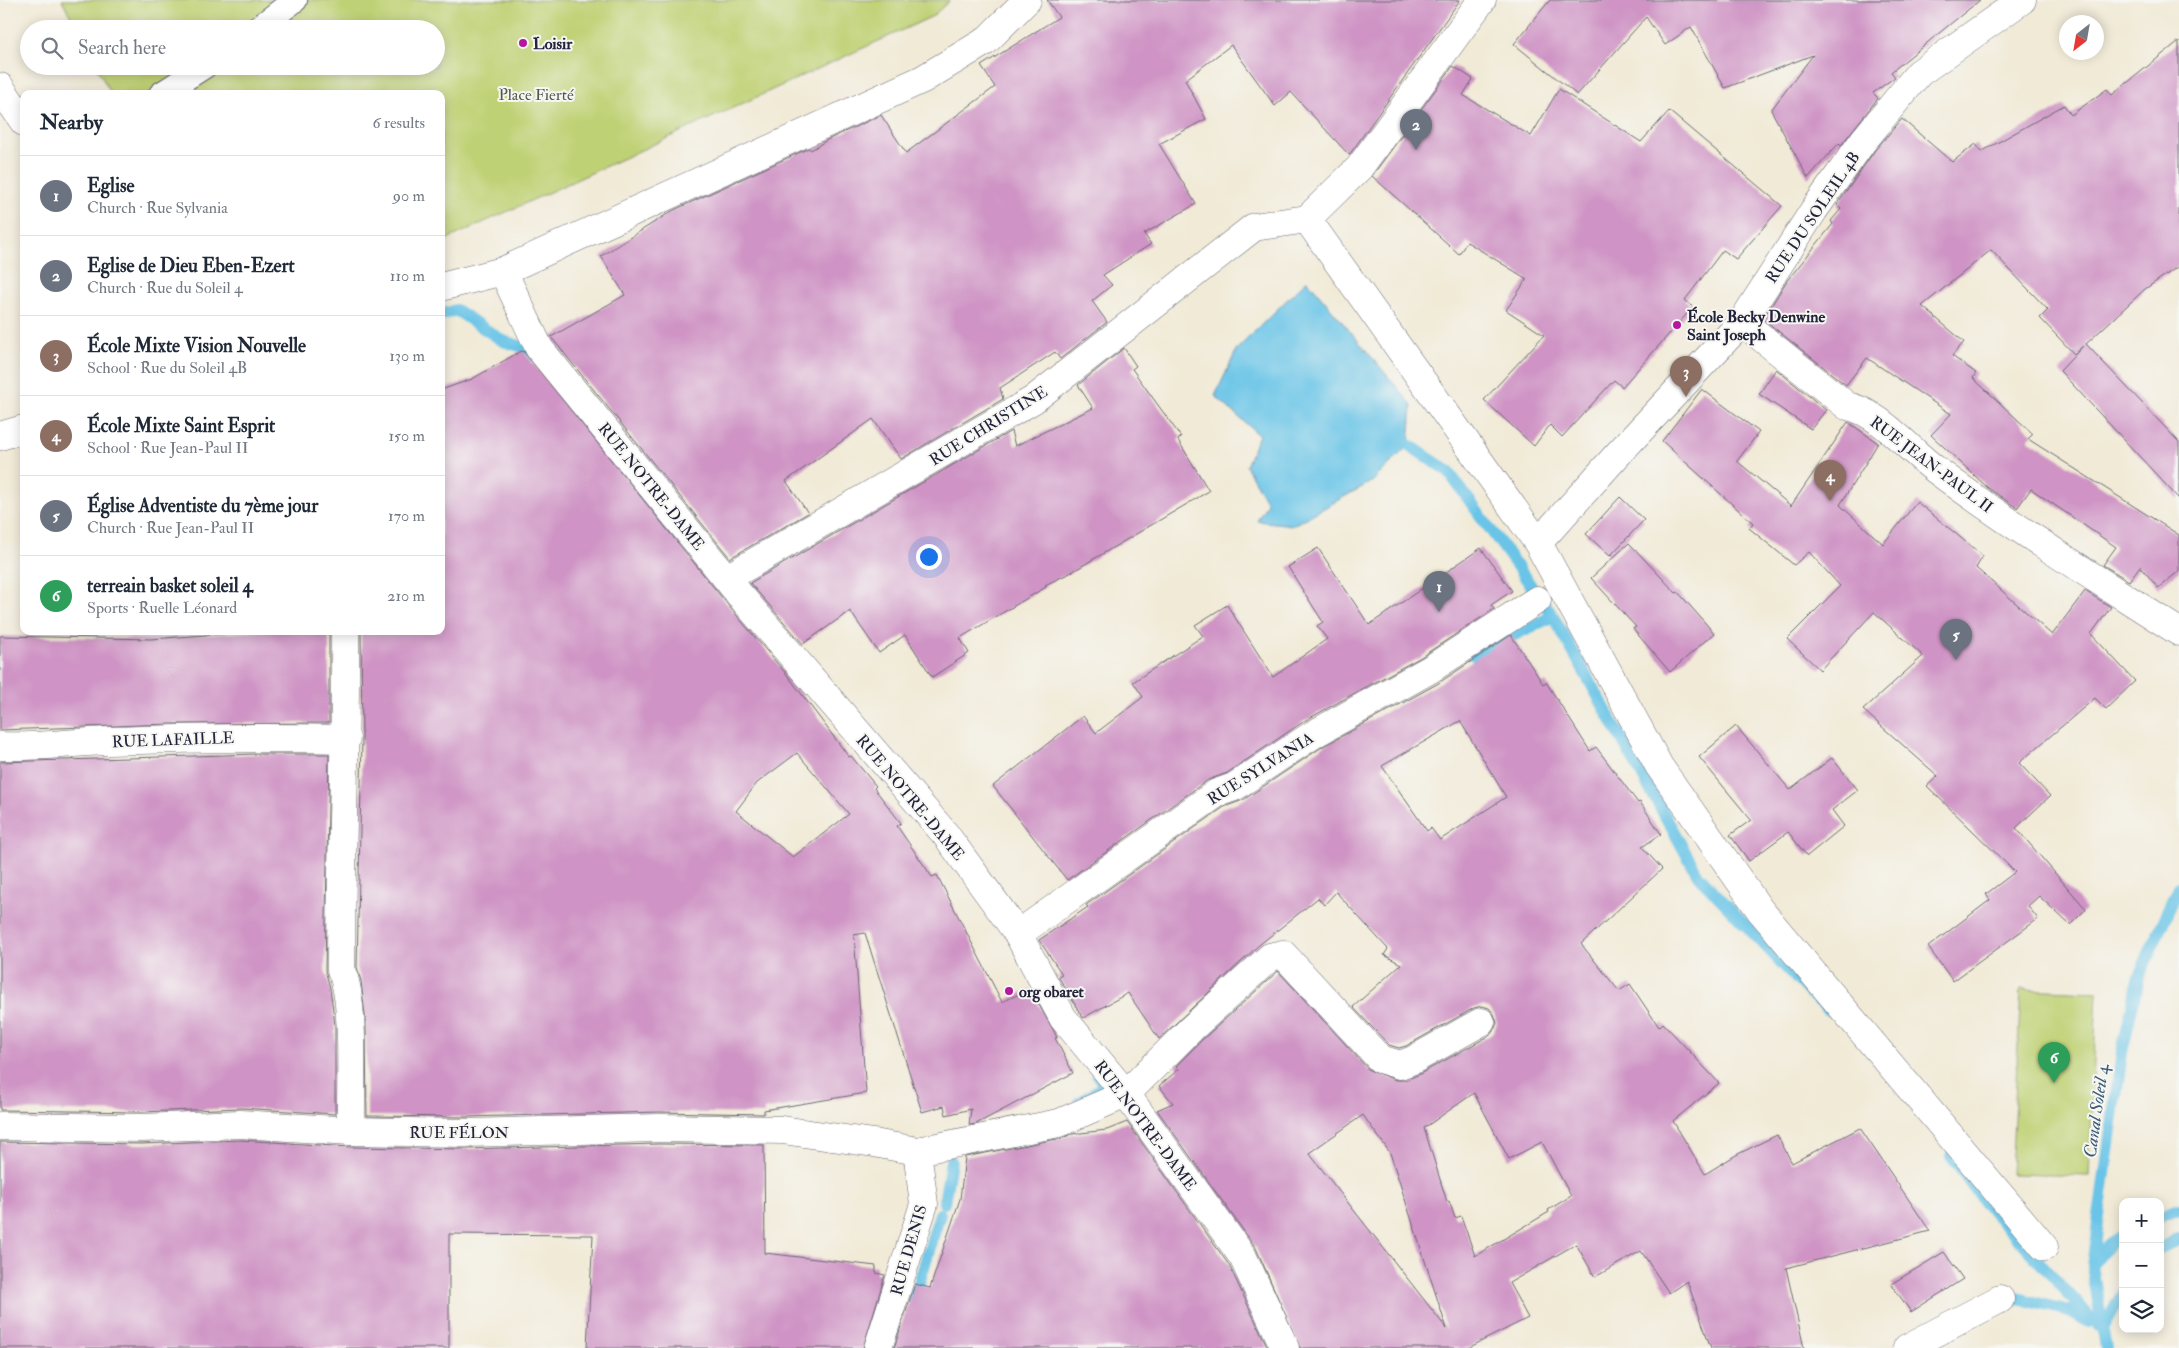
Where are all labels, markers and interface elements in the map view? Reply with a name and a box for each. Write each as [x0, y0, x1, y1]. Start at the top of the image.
north arrow [2059, 15, 2104, 60]
search box [20, 20, 445, 75]
icon: search [38, 34, 66, 62]
place label: Loisir [533, 34, 573, 54]
text: Search here [78, 36, 166, 60]
marker: Loisir [517, 37, 529, 49]
park label: Place Fierté [498, 85, 574, 105]
text: Nearby [40, 109, 103, 136]
pin: 2 [1400, 109, 1432, 150]
text: 6 results [373, 113, 425, 133]
street label: RUE DU SOLEIL 4B [1761, 148, 1864, 287]
text: Eglise [87, 174, 134, 198]
text: 1 [53, 186, 59, 206]
text: 90 m [393, 186, 425, 206]
text: Church · Rue Sylvania [87, 198, 228, 218]
text: Eglise de Dieu Eben-Ezert [87, 254, 295, 278]
text: 2 [52, 266, 60, 286]
text: 110 m [390, 266, 425, 286]
text: Church · Rue du Soleil 4 [87, 278, 243, 298]
place label: École Becky Denwine Saint Joseph [1687, 306, 1825, 346]
marker: École Becky Denwine Saint Joseph [1671, 319, 1683, 331]
text: École Mixte Vision Nouvelle [87, 334, 306, 358]
text: 3 [53, 346, 59, 366]
text: 130 m [389, 346, 425, 366]
pin: 3 [1670, 356, 1702, 397]
text: School · Rue du Soleil 4B [87, 358, 247, 378]
street label: RUE CHRISTINE [926, 382, 1051, 470]
street label: RUE JEAN-PAUL II [1865, 412, 1997, 518]
text: École Mixte Saint Esprit [87, 414, 275, 438]
street label: RUE NOTRE-DAME [594, 419, 709, 554]
text: 4 [52, 426, 60, 446]
text: 150 m [388, 426, 425, 446]
text: School · Rue Jean-Paul II [87, 438, 248, 458]
pin: 4 [1814, 460, 1846, 501]
text: Église Adventiste du 7ème jour [87, 494, 318, 518]
text: 5 [52, 506, 60, 526]
text: 170 m [388, 506, 425, 526]
text: Church · Rue Jean-Paul II [87, 518, 254, 538]
your location [916, 544, 942, 570]
pin: 1 [1423, 571, 1455, 612]
text: terreain basket soleil 4 [87, 574, 253, 598]
text: 6 [52, 586, 60, 606]
text: 210 m [387, 586, 425, 606]
text: Sports · Ruelle Léonard [87, 598, 237, 618]
pin: 5 [1940, 619, 1972, 660]
street label: RUE LAFAILLE [112, 728, 234, 752]
street label: RUE SYLVANIA [1204, 728, 1317, 809]
street label: RUE NOTRE-DAME [852, 731, 969, 865]
place label: org obaret [1019, 982, 1085, 1003]
marker: org obaret [1003, 985, 1015, 997]
pin: 6 [2038, 1042, 2070, 1083]
street label: RUE NOTRE-DAME [1090, 1056, 1201, 1195]
water label: Canal Soleil 4 [2079, 1062, 2115, 1159]
street label: RUE FÉLON [409, 1122, 509, 1143]
map controls [2119, 1198, 2164, 1333]
button: + [2119, 1198, 2164, 1243]
street label: RUE DENIS [886, 1203, 931, 1298]
button: − [2119, 1243, 2164, 1288]
button: layers [2119, 1288, 2164, 1333]

